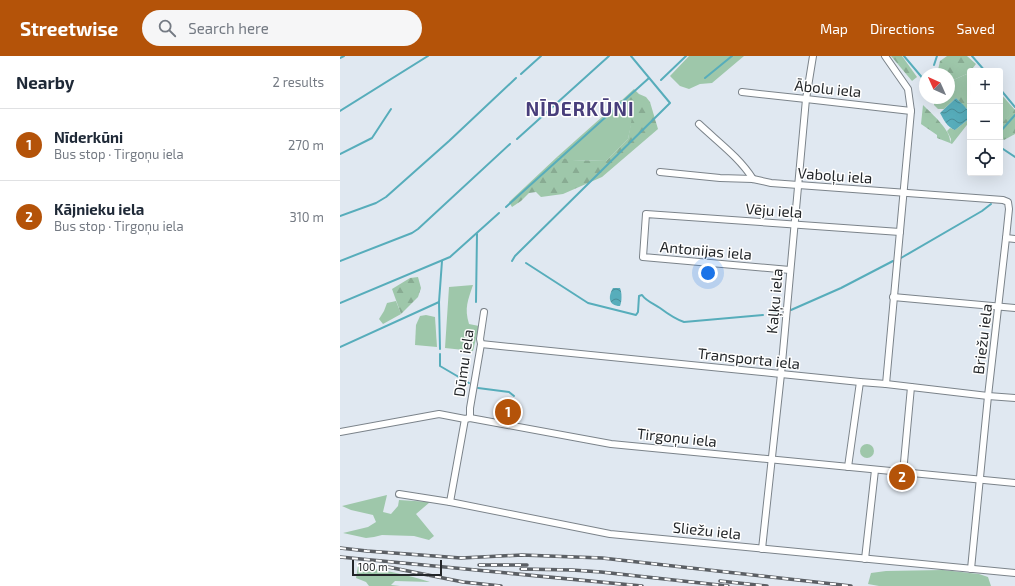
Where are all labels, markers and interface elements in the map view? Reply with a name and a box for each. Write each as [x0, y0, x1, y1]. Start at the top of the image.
search box [142, 10, 422, 46]
text: Streetwise [20, 17, 118, 40]
icon: search [156, 17, 178, 39]
text: Search here [188, 19, 269, 37]
text: Map [820, 20, 848, 37]
text: Directions [870, 20, 935, 37]
text: Saved [957, 20, 995, 37]
north arrow [919, 68, 955, 104]
map controls [967, 68, 1003, 176]
button: + [967, 68, 1003, 104]
text: Nearby [16, 72, 74, 92]
text: 2 results [272, 74, 324, 90]
street label: Ābolu iela [794, 76, 862, 100]
district label: NĪDERKŪNI [526, 97, 634, 120]
button: − [967, 104, 1003, 140]
text: Nīderkūni [54, 128, 123, 146]
text: 1 [26, 137, 32, 153]
text: 270 m [288, 137, 324, 153]
button: locate [967, 140, 1003, 176]
text: Bus stop · Tirgoņu iela [54, 146, 184, 162]
street label: Vaboļu iela [797, 163, 873, 189]
street label: Vēju iela [745, 199, 803, 222]
text: Kājnieku iela [54, 200, 144, 218]
text: 2 [25, 209, 33, 225]
text: 310 m [289, 209, 324, 225]
text: Bus stop · Tirgoņu iela [54, 218, 184, 234]
street label: Antonijas iela [659, 237, 753, 264]
your location [698, 263, 718, 283]
street label: Kaļķu iela [762, 268, 788, 335]
street label: Briežu iela [969, 303, 995, 375]
street label: Dūmu iela [449, 328, 477, 398]
street label: Transporta iela [697, 344, 801, 372]
pin: 1 [495, 397, 521, 427]
street label: Tirgoņu iela [636, 424, 718, 452]
pin: 2 [889, 462, 915, 492]
street label: Sliežu iela [672, 517, 742, 543]
scale bar [352, 558, 442, 577]
text: 100 m [358, 560, 388, 573]

